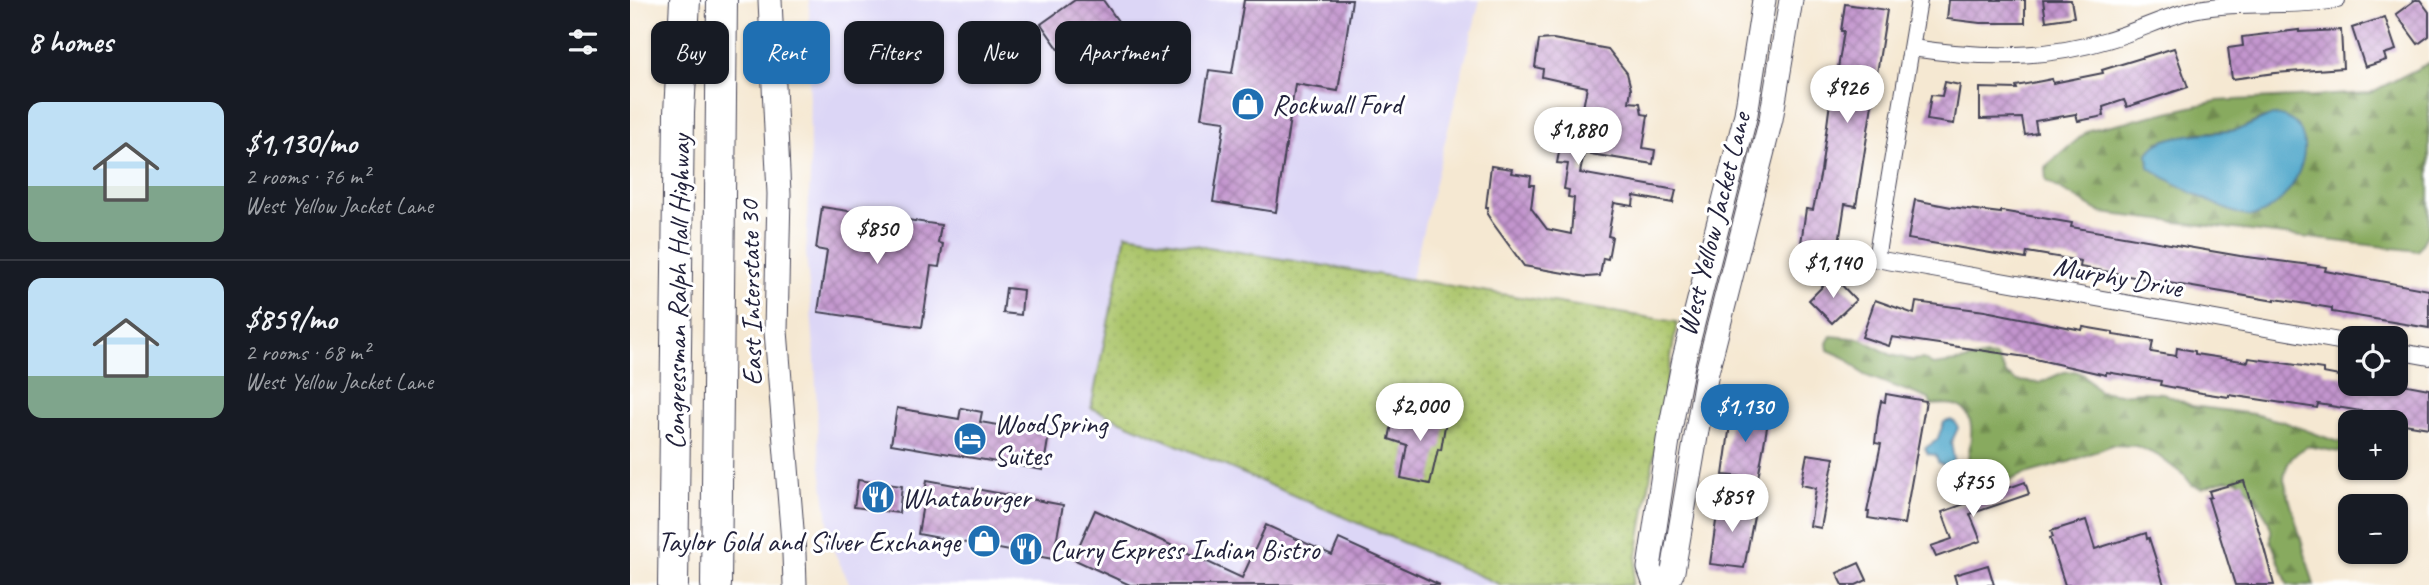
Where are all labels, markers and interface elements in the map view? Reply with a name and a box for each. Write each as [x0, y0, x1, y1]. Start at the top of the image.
chip: Buy [651, 21, 729, 84]
chip: Rent [743, 21, 830, 84]
chip: Filters [844, 21, 944, 84]
chip: New [958, 21, 1041, 84]
chip: Apartment [1055, 21, 1191, 84]
text: 8 homes [28, 23, 113, 61]
icon: filters [564, 23, 602, 61]
pin: $926 [1806, 66, 1888, 125]
text: $926 [1826, 73, 1868, 102]
shop icon: Rockwall Ford [1229, 85, 1267, 123]
place label: Rockwall Ford [1272, 87, 1406, 122]
street label: West Yellow Jacket Lane [1669, 107, 1759, 339]
pin: $1,880 [1521, 108, 1635, 167]
text: $1,880 [1550, 115, 1606, 144]
text: $1,130/mo [245, 124, 357, 162]
icon: home [84, 130, 168, 214]
street label: Congressman Ralph Hall Highway [657, 132, 698, 450]
text: 2 rooms · 76 m² [245, 162, 369, 191]
text: West Yellow Jacket Lane [245, 191, 433, 220]
street label: East Interstate 30 [731, 198, 770, 386]
pin: $850 [836, 206, 918, 266]
text: $850 [856, 214, 898, 243]
pin: $1,140 [1776, 240, 1890, 300]
text: $1,140 [1805, 248, 1861, 277]
street label: Murphy Drive [2051, 248, 2187, 305]
text: $859/mo [245, 300, 337, 338]
icon: home [84, 306, 168, 390]
map controls [2338, 326, 2408, 564]
button: locate [2338, 326, 2408, 396]
text: 2 rooms · 68 m² [245, 338, 369, 367]
text: West Yellow Jacket Lane [245, 367, 433, 396]
pin: $2,000 [1363, 384, 1477, 443]
pin: $1,130 [1688, 384, 1802, 444]
text: $2,000 [1392, 391, 1448, 420]
text: $1,130 [1717, 392, 1773, 421]
place label: WoodSpring Suites [994, 406, 1109, 473]
button: + [2338, 410, 2408, 480]
hotel icon: WoodSpring Suites [951, 420, 989, 458]
pin: $755 [1932, 460, 2014, 519]
text: $755 [1953, 467, 1993, 496]
pin: $859 [1691, 475, 1773, 534]
restaurant icon: Whataburger [859, 478, 897, 516]
place label: Whataburger [902, 480, 1032, 515]
text: $859 [1712, 482, 1752, 511]
button: − [2338, 494, 2408, 564]
shop icon: Taylor Gold and Silver Exchange [965, 522, 1003, 560]
place label: Taylor Gold and Silver Exchange [658, 524, 962, 559]
restaurant icon: Curry Express Indian Bistro [1007, 530, 1045, 568]
place label: Curry Express Indian Bistro [1050, 532, 1321, 567]

